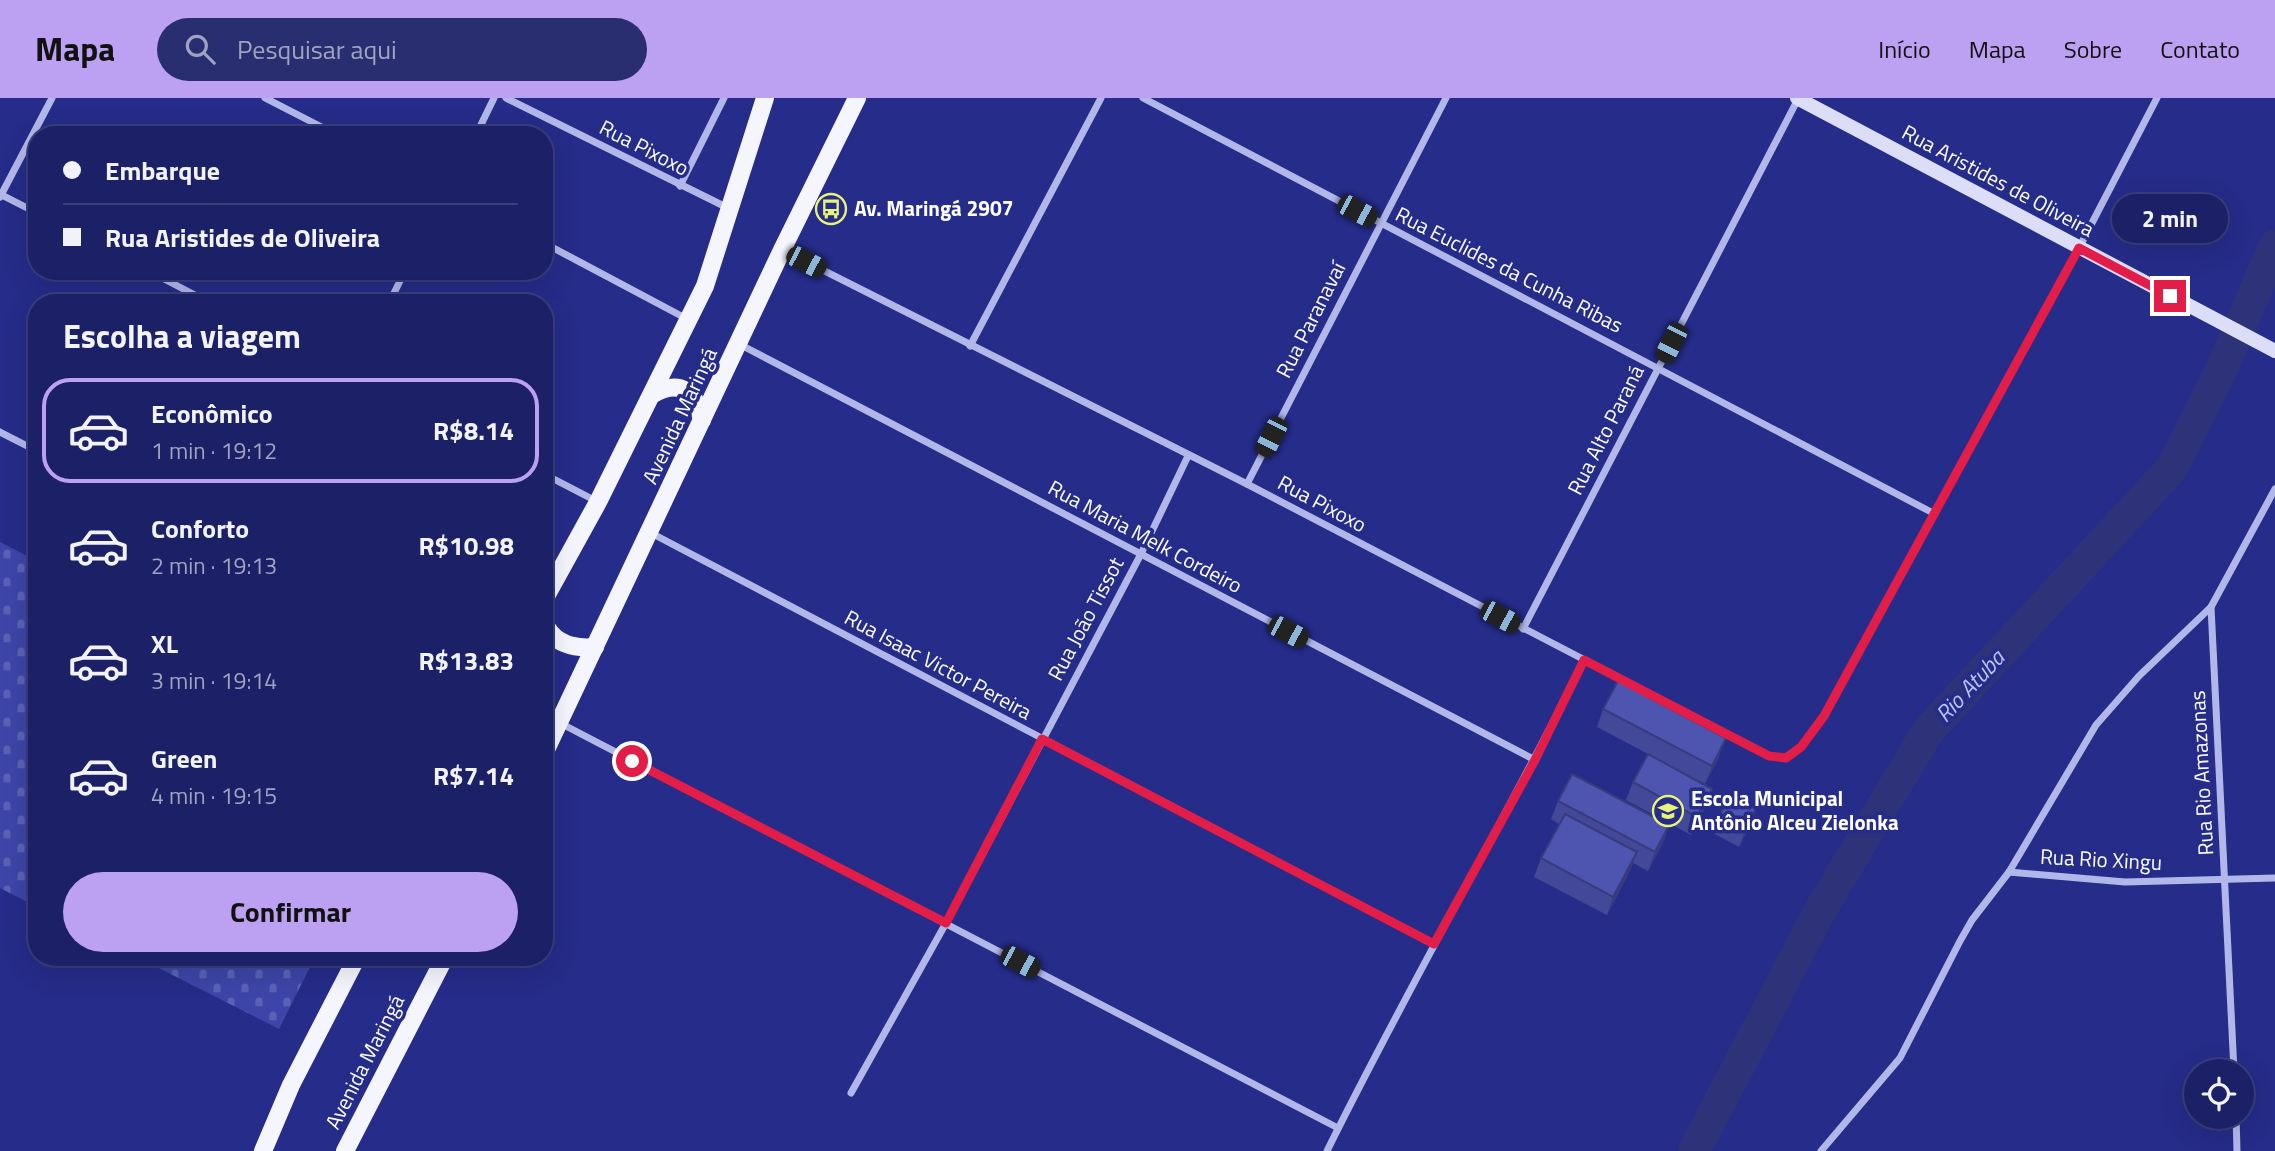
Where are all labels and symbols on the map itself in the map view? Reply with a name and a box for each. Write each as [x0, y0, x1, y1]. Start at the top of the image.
street label: Rua Pixoxo [594, 111, 695, 183]
street label: Rua Aristides de Oliveira [1897, 116, 2101, 245]
bus stop icon: Av. Maringá 2907 [814, 192, 848, 226]
place label: Av. Maringá 2907 [854, 192, 1014, 224]
car [1334, 192, 1381, 230]
callout: 2 min [2112, 194, 2228, 244]
street label: Rua Euclides da Cunha Ribas [1390, 198, 1629, 340]
car [783, 243, 830, 281]
street label: Rua Paranavaí [1267, 255, 1354, 383]
route end [2154, 280, 2186, 312]
car [1653, 320, 1690, 366]
street label: Avenida Maringá [633, 342, 725, 489]
street label: Rua Alto Paraná [1559, 359, 1652, 500]
car [1253, 414, 1290, 460]
street label: Rua Pixoxo [1272, 466, 1373, 540]
street label: Rua Maria Melk Cordeiro [1043, 471, 1248, 601]
street label: Rua João Tissot [1039, 550, 1131, 686]
car [1477, 598, 1524, 636]
street label: Rua Isaac Victor Pereira [839, 601, 1038, 727]
car [1265, 613, 1312, 651]
water label: Rio Atuba [1927, 640, 2014, 730]
street label: Rua Rio Amazonas [2181, 690, 2221, 856]
route start [616, 745, 648, 777]
place label: Escola Municipal Antônio Alceu Zielonka [1691, 782, 1899, 838]
school or university icon: Escola Municipal Antônio Alceu Zielonka [1651, 794, 1685, 828]
street label: Rua Rio Xingu [2039, 840, 2163, 878]
car [997, 943, 1044, 981]
street label: Avenida Maringá [316, 988, 412, 1134]

